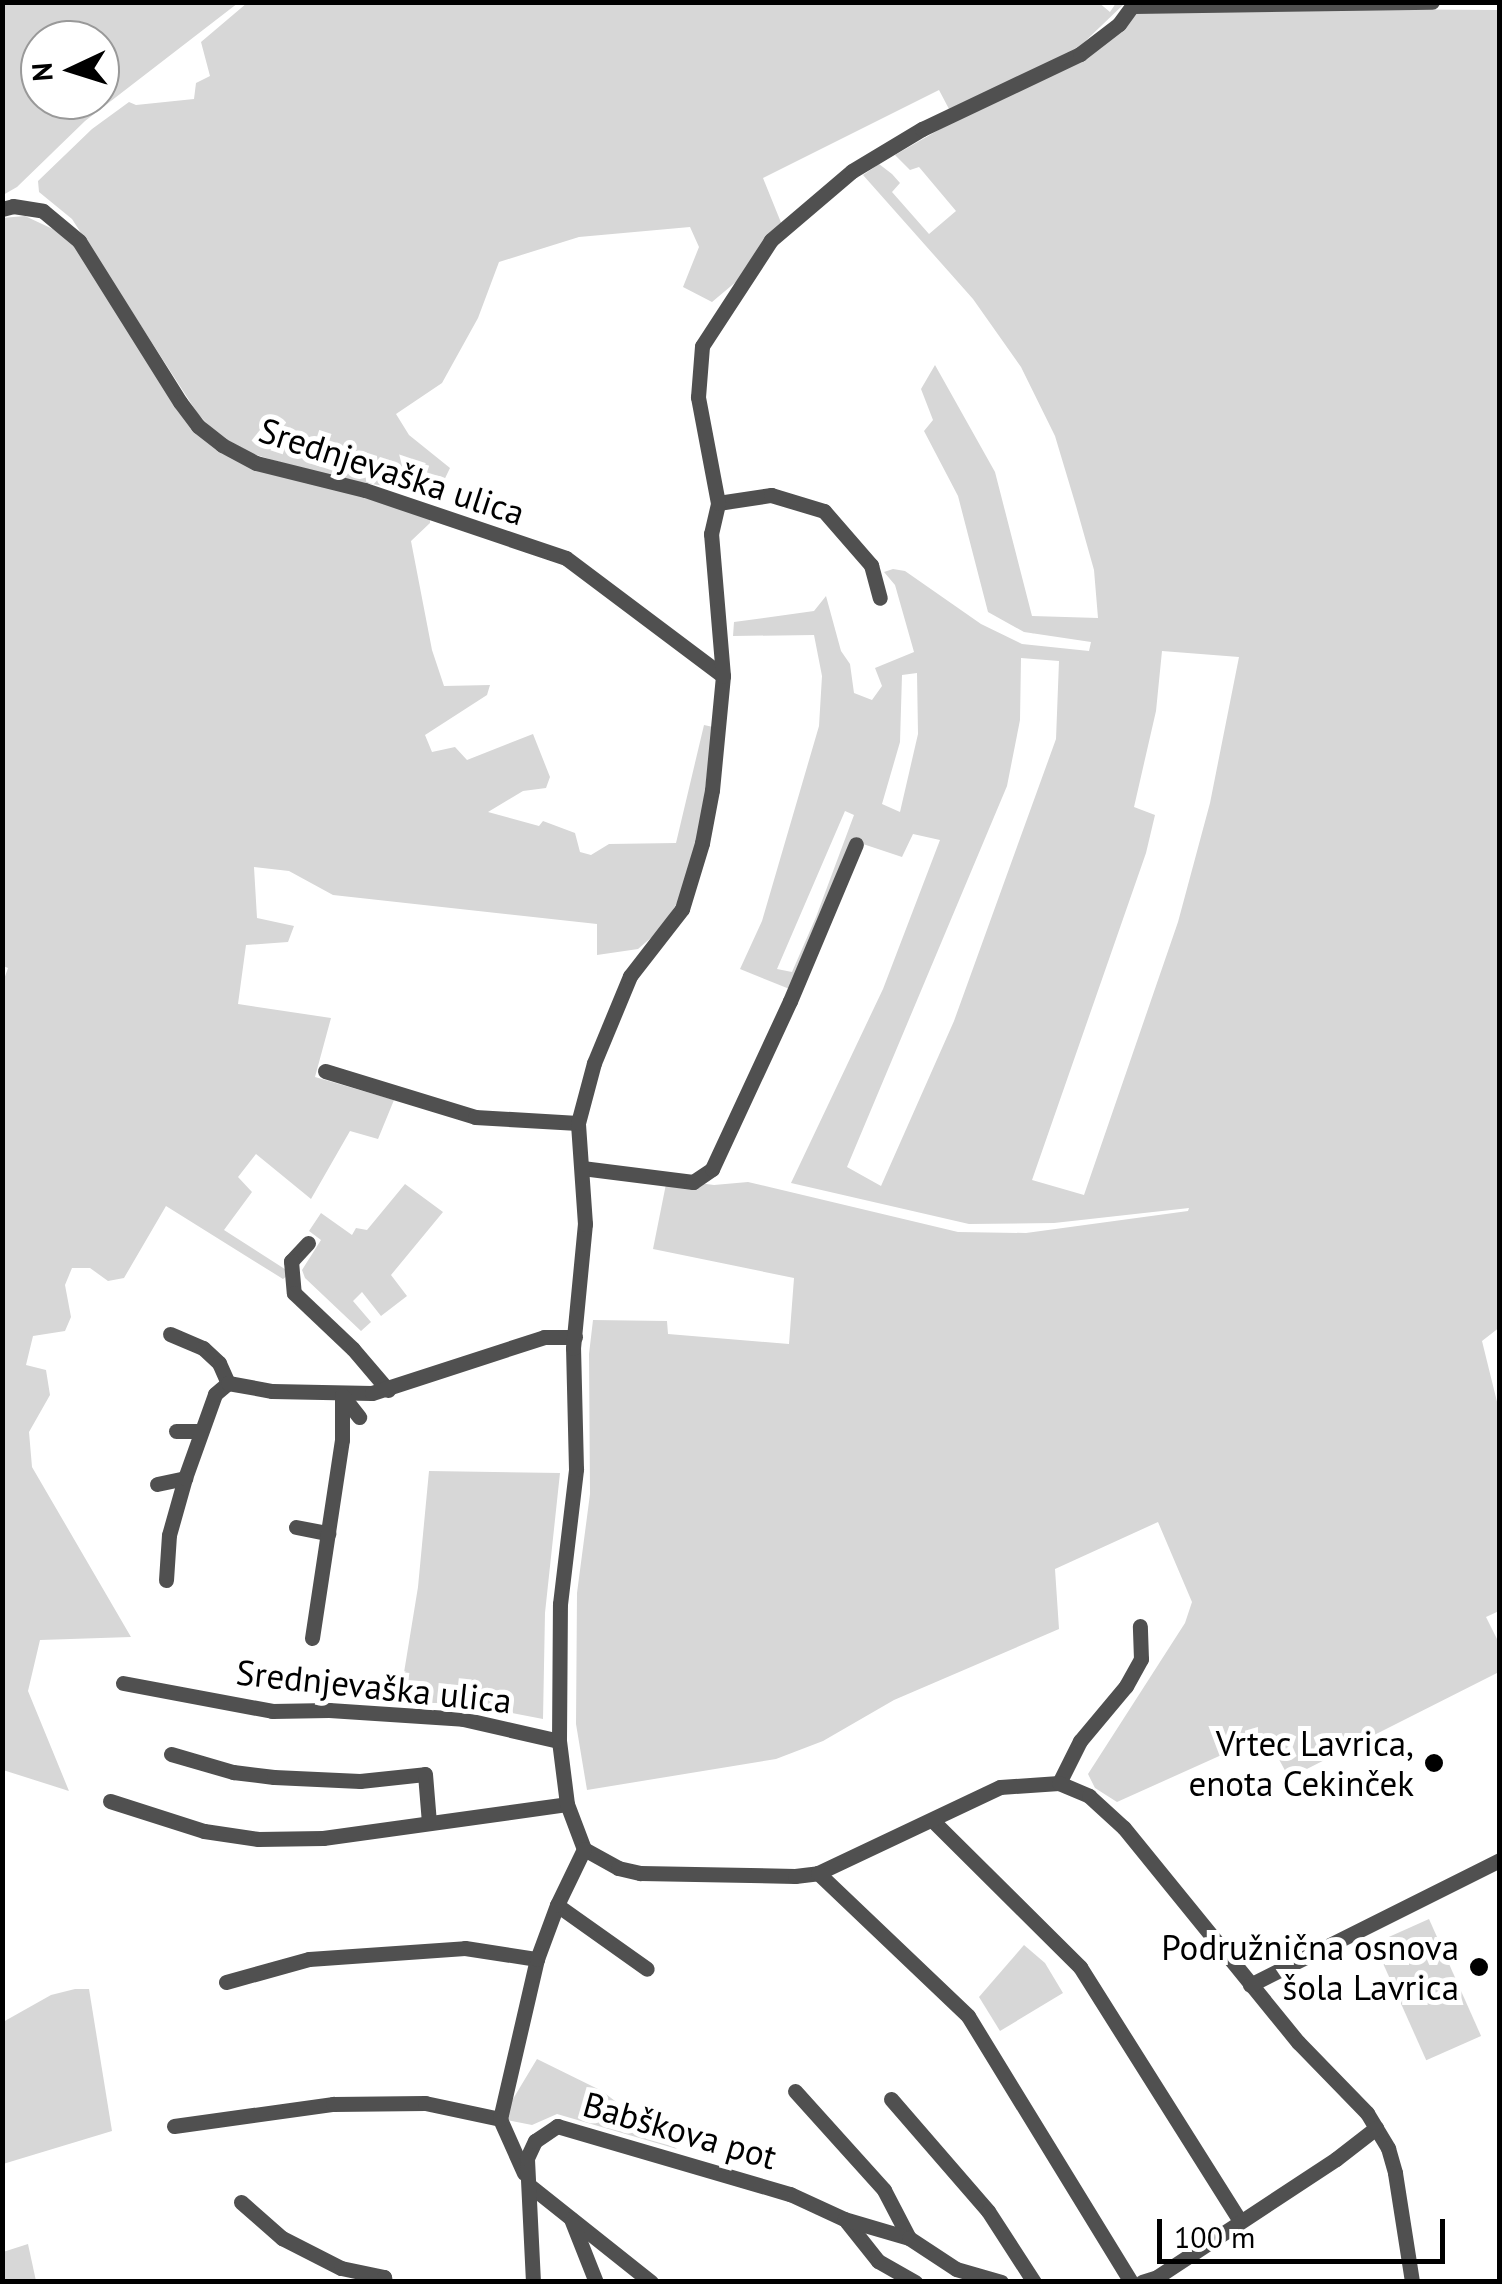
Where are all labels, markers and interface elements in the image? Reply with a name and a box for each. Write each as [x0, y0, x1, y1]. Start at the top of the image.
north arrow [20, 20, 120, 120]
text: N [22, 62, 61, 82]
street label: Srednjevaška ulica [254, 408, 530, 534]
street label: Srednjevaška ulica [234, 1651, 514, 1721]
place label: Vrtec Lavrica, enota Cekinček [1188, 1722, 1414, 1804]
marker: Vrtec Lavrica, enota Cekinček [1423, 1752, 1445, 1774]
place label: Podružnična osnova šola Lavrica [1161, 1926, 1459, 2008]
marker: Podružnična osnova šola Lavrica [1468, 1956, 1490, 1978]
street label: Babškova pot [578, 2082, 782, 2178]
scale bar [1162, 2199, 1450, 2261]
text: 100 m [1174, 2217, 1255, 2256]

